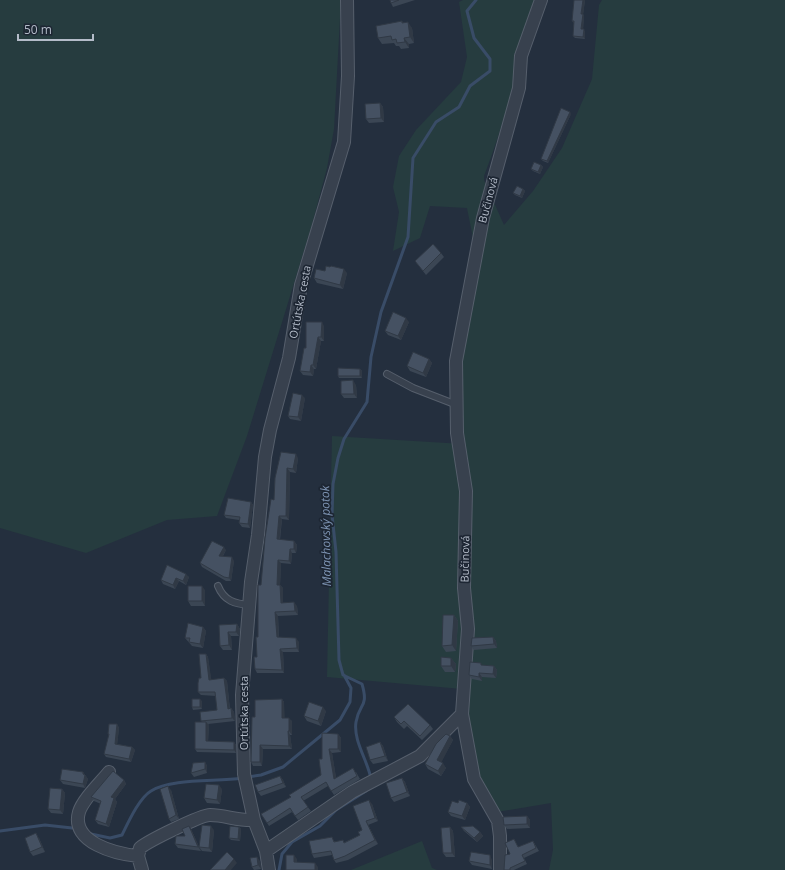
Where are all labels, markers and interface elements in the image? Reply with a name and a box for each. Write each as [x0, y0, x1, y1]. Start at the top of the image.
scale bar [18, 16, 93, 42]
text: 50 m [24, 21, 52, 38]
street label: Bučinová [474, 175, 501, 224]
street label: Ortútska cesta [285, 264, 314, 340]
water label: Malachovský potok [316, 484, 335, 587]
street label: Bučinová [457, 535, 472, 583]
street label: Ortútska cesta [236, 676, 251, 750]

